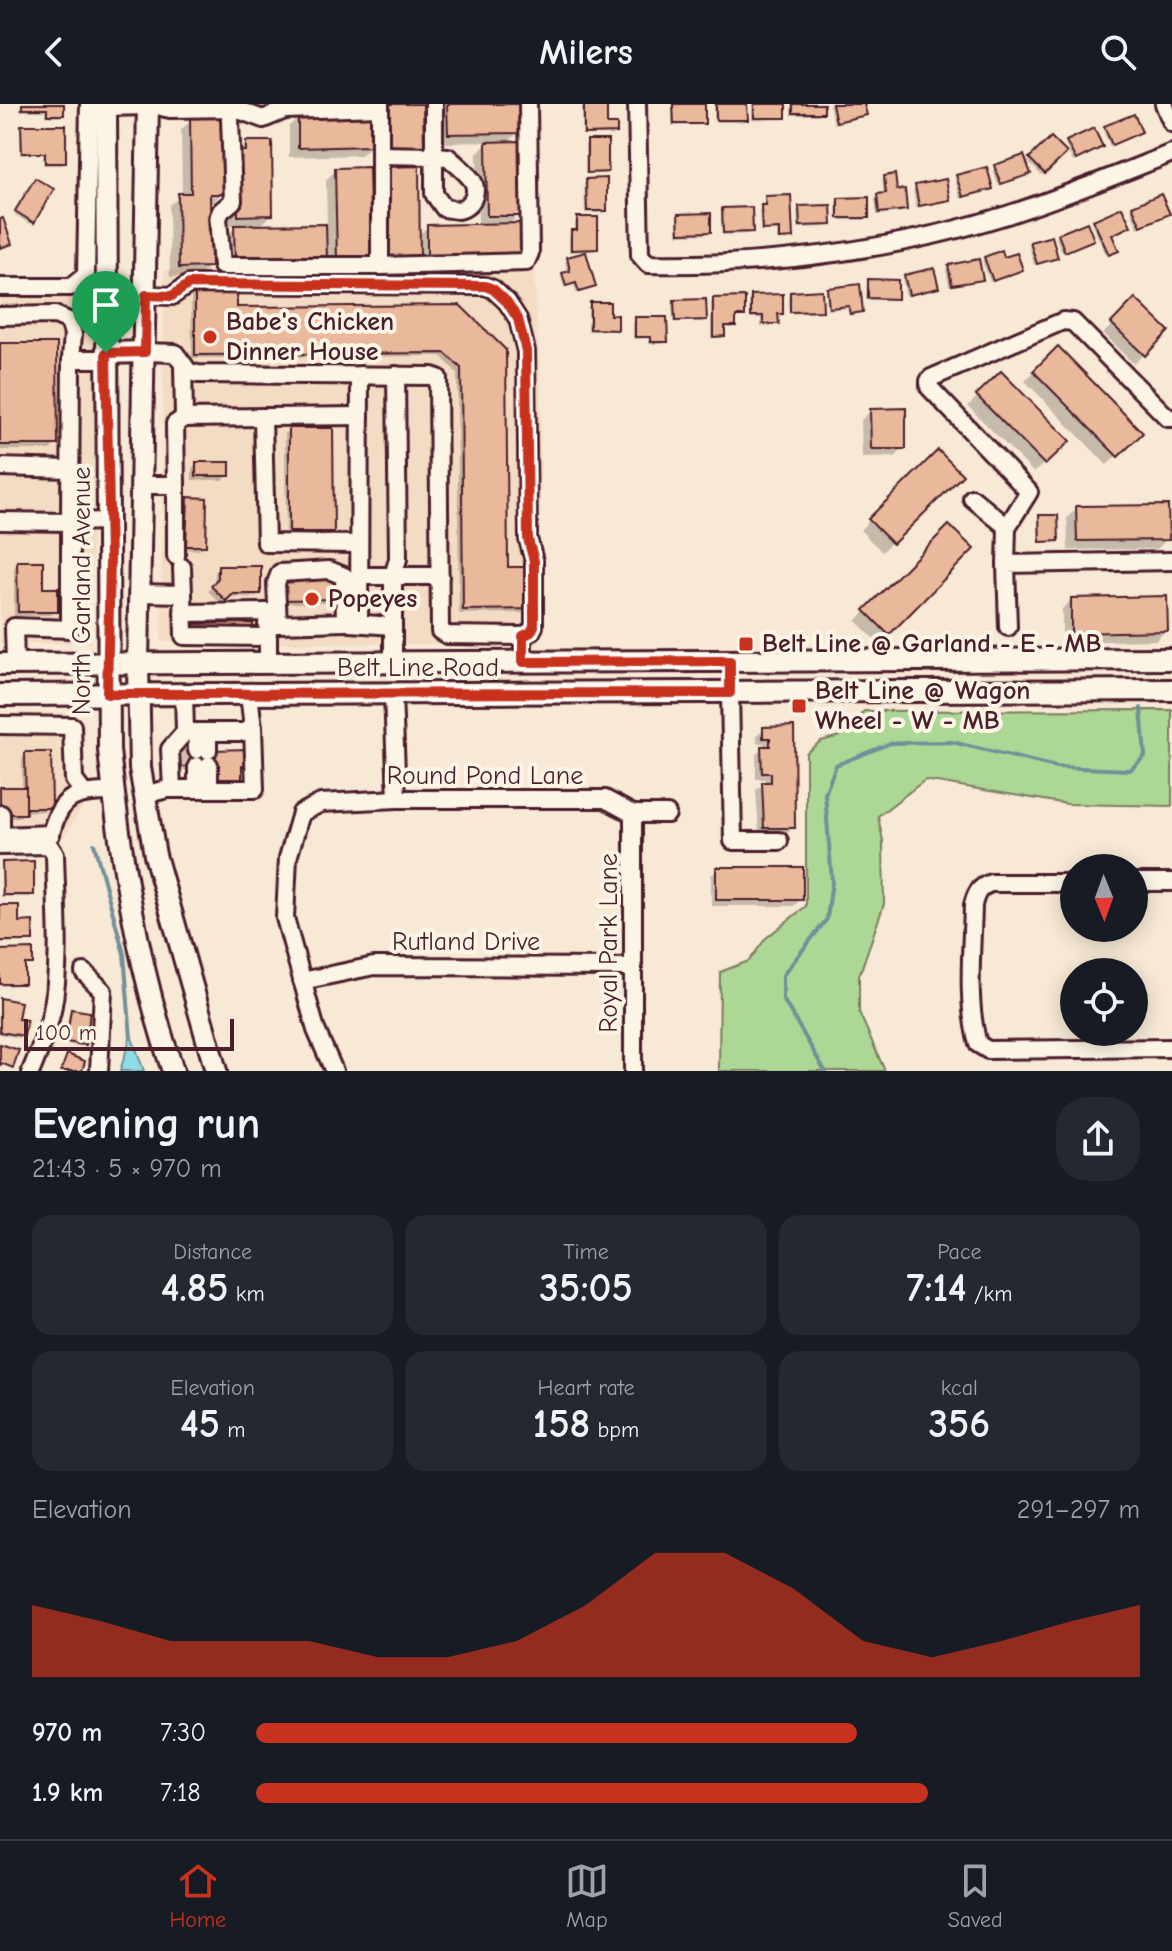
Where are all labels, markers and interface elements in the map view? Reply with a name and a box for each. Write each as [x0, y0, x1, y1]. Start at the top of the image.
icon: back [32, 30, 76, 74]
icon: search [1096, 30, 1140, 74]
text: Milers [539, 32, 633, 73]
pin [72, 271, 140, 353]
icon: arrive [84, 283, 128, 327]
place label: Babe's Chicken Dinner House [226, 307, 394, 367]
marker: Babe's Chicken Dinner House [201, 328, 219, 346]
street label: North Garland Avenue [67, 467, 97, 715]
place label: Popeyes [328, 584, 417, 614]
marker: Popeyes [303, 590, 321, 608]
place label: Belt Line @ Garland - E - MB [762, 629, 1101, 659]
marker: Belt Line @ Garland - E - MB [737, 635, 755, 653]
street label: Belt Line Road [337, 653, 499, 683]
place label: Belt Line @ Wagon Wheel - W - MB [815, 676, 1030, 736]
marker: Belt Line @ Wagon Wheel - W - MB [790, 697, 808, 715]
street label: Round Pond Lane [387, 761, 583, 791]
street label: Royal Park Lane [594, 853, 624, 1033]
north arrow [1060, 854, 1148, 942]
map controls [1060, 854, 1148, 1046]
street label: Rutland Drive [392, 927, 540, 957]
button: locate [1060, 958, 1148, 1046]
scale bar [24, 1015, 234, 1051]
text: 100 m [36, 1020, 97, 1046]
button: share [1056, 1097, 1140, 1181]
text: Evening run [32, 1098, 260, 1149]
text: 21:43 · 5 × 970 m [32, 1154, 222, 1184]
text: Distance [173, 1239, 252, 1265]
text: Time [563, 1239, 609, 1265]
text: Pace [937, 1239, 982, 1265]
text: 4.85 [161, 1265, 228, 1311]
text: 35:05 [539, 1265, 633, 1311]
text: 7:14 [906, 1265, 967, 1311]
text: km [228, 1281, 265, 1307]
text: /km [967, 1281, 1012, 1307]
text: Elevation [171, 1375, 255, 1401]
text: Heart rate [537, 1375, 634, 1401]
text: kcal [941, 1375, 978, 1401]
text: 45 [180, 1401, 220, 1447]
text: 158 [533, 1401, 590, 1447]
text: 356 [928, 1401, 990, 1447]
text: m [220, 1417, 245, 1443]
text: bpm [590, 1417, 639, 1443]
text: Elevation [32, 1495, 132, 1525]
text: 291–297 m [1017, 1495, 1140, 1525]
text: 970 m [32, 1718, 102, 1748]
text: 7:30 [160, 1718, 206, 1748]
text: 1.9 km [32, 1778, 103, 1808]
text: 7:18 [160, 1778, 201, 1808]
tab: Home [169, 1859, 226, 1933]
tab: Map [565, 1859, 609, 1933]
tab: Saved [948, 1859, 1003, 1933]

